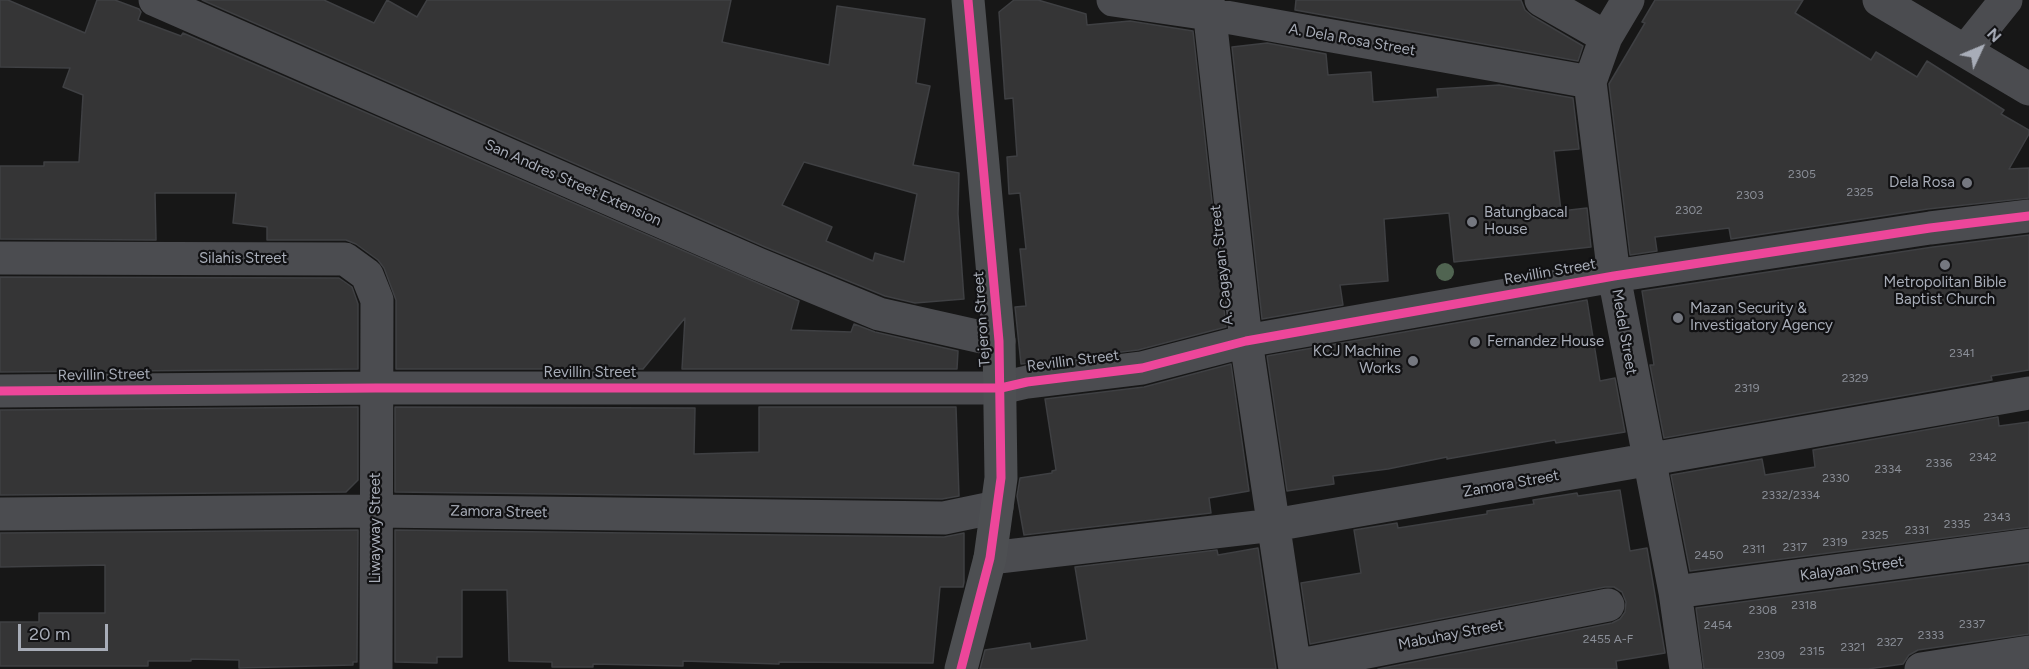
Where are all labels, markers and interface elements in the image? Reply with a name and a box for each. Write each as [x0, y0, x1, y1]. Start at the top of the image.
north arrow [1951, 18, 2011, 78]
street label: A. Dela Rosa Street [1287, 20, 1417, 60]
text: N [1983, 24, 2005, 46]
street label: San Andres Street Extension [482, 136, 664, 230]
house number: 2305 [1788, 167, 1816, 181]
place label: Dela Rosa [1889, 174, 1955, 192]
marker: Dela Rosa [1960, 176, 1974, 190]
house number: 2325 [1847, 185, 1873, 199]
house number: 2303 [1736, 188, 1764, 202]
house number: 2302 [1675, 203, 1703, 217]
street label: A. Cagayan Street [1207, 204, 1237, 326]
place label: Batungbacal House [1484, 204, 1568, 239]
marker: Batungbacal House [1465, 215, 1479, 229]
street label: Silahis Street [199, 250, 287, 268]
street label: Revillin Street [1503, 255, 1597, 289]
marker: Metropolitan Bible Baptist Church [1938, 258, 1952, 272]
street label: Tejeron Street [970, 271, 994, 367]
place label: Metropolitan Bible Baptist Church [1884, 274, 2006, 309]
street label: Medel Street [1608, 288, 1640, 376]
place label: Mazan Security & Investigatory Agency [1690, 300, 1833, 335]
marker: Mazan Security & Investigatory Agency [1671, 311, 1685, 325]
place label: Fernandez House [1487, 333, 1604, 351]
marker: Fernandez House [1468, 335, 1482, 349]
place label: KCJ Machine Works [1313, 343, 1401, 378]
street label: Revillin Street [1026, 346, 1120, 376]
house number: 2341 [1949, 346, 1975, 360]
marker: KCJ Machine Works [1406, 354, 1420, 368]
street label: Revillin Street [544, 364, 636, 382]
street label: Revillin Street [57, 365, 151, 385]
house number: 2329 [1842, 371, 1868, 385]
house number: 2319 [1735, 381, 1759, 395]
house number: 2342 [1969, 450, 1997, 464]
house number: 2336 [1926, 456, 1952, 470]
house number: 2334 [1874, 462, 1902, 476]
street label: Zamora Street [1462, 467, 1560, 501]
house number: 2330 [1822, 471, 1850, 485]
street label: Liwayway Street [367, 472, 385, 584]
house number: 2332/2334 [1762, 488, 1820, 502]
street label: Zamora Street [450, 502, 548, 522]
house number: 2343 [1983, 510, 2011, 524]
house number: 2335 [1944, 517, 1970, 531]
house number: 2331 [1905, 523, 1929, 537]
house number: 2325 [1862, 528, 1888, 542]
house number: 2319 [1823, 535, 1847, 549]
house number: 2317 [1783, 540, 1807, 554]
house number: 2311 [1742, 542, 1766, 556]
house number: 2450 [1695, 548, 1723, 562]
street label: Kalayaan Street [1799, 553, 1905, 585]
house number: 2318 [1791, 598, 1817, 612]
house number: 2308 [1749, 603, 1777, 617]
scale bar [21, 612, 111, 650]
street label: Mabuhay Street [1397, 616, 1505, 654]
house number: 2337 [1959, 617, 1985, 631]
house number: 2454 [1704, 618, 1732, 632]
text: 20 m [29, 623, 70, 645]
house number: 2333 [1918, 628, 1944, 642]
house number: 2455 A-F [1583, 632, 1633, 646]
house number: 2327 [1877, 635, 1903, 649]
house number: 2321 [1841, 640, 1865, 654]
house number: 2315 [1799, 644, 1825, 658]
house number: 2309 [1757, 648, 1785, 662]

